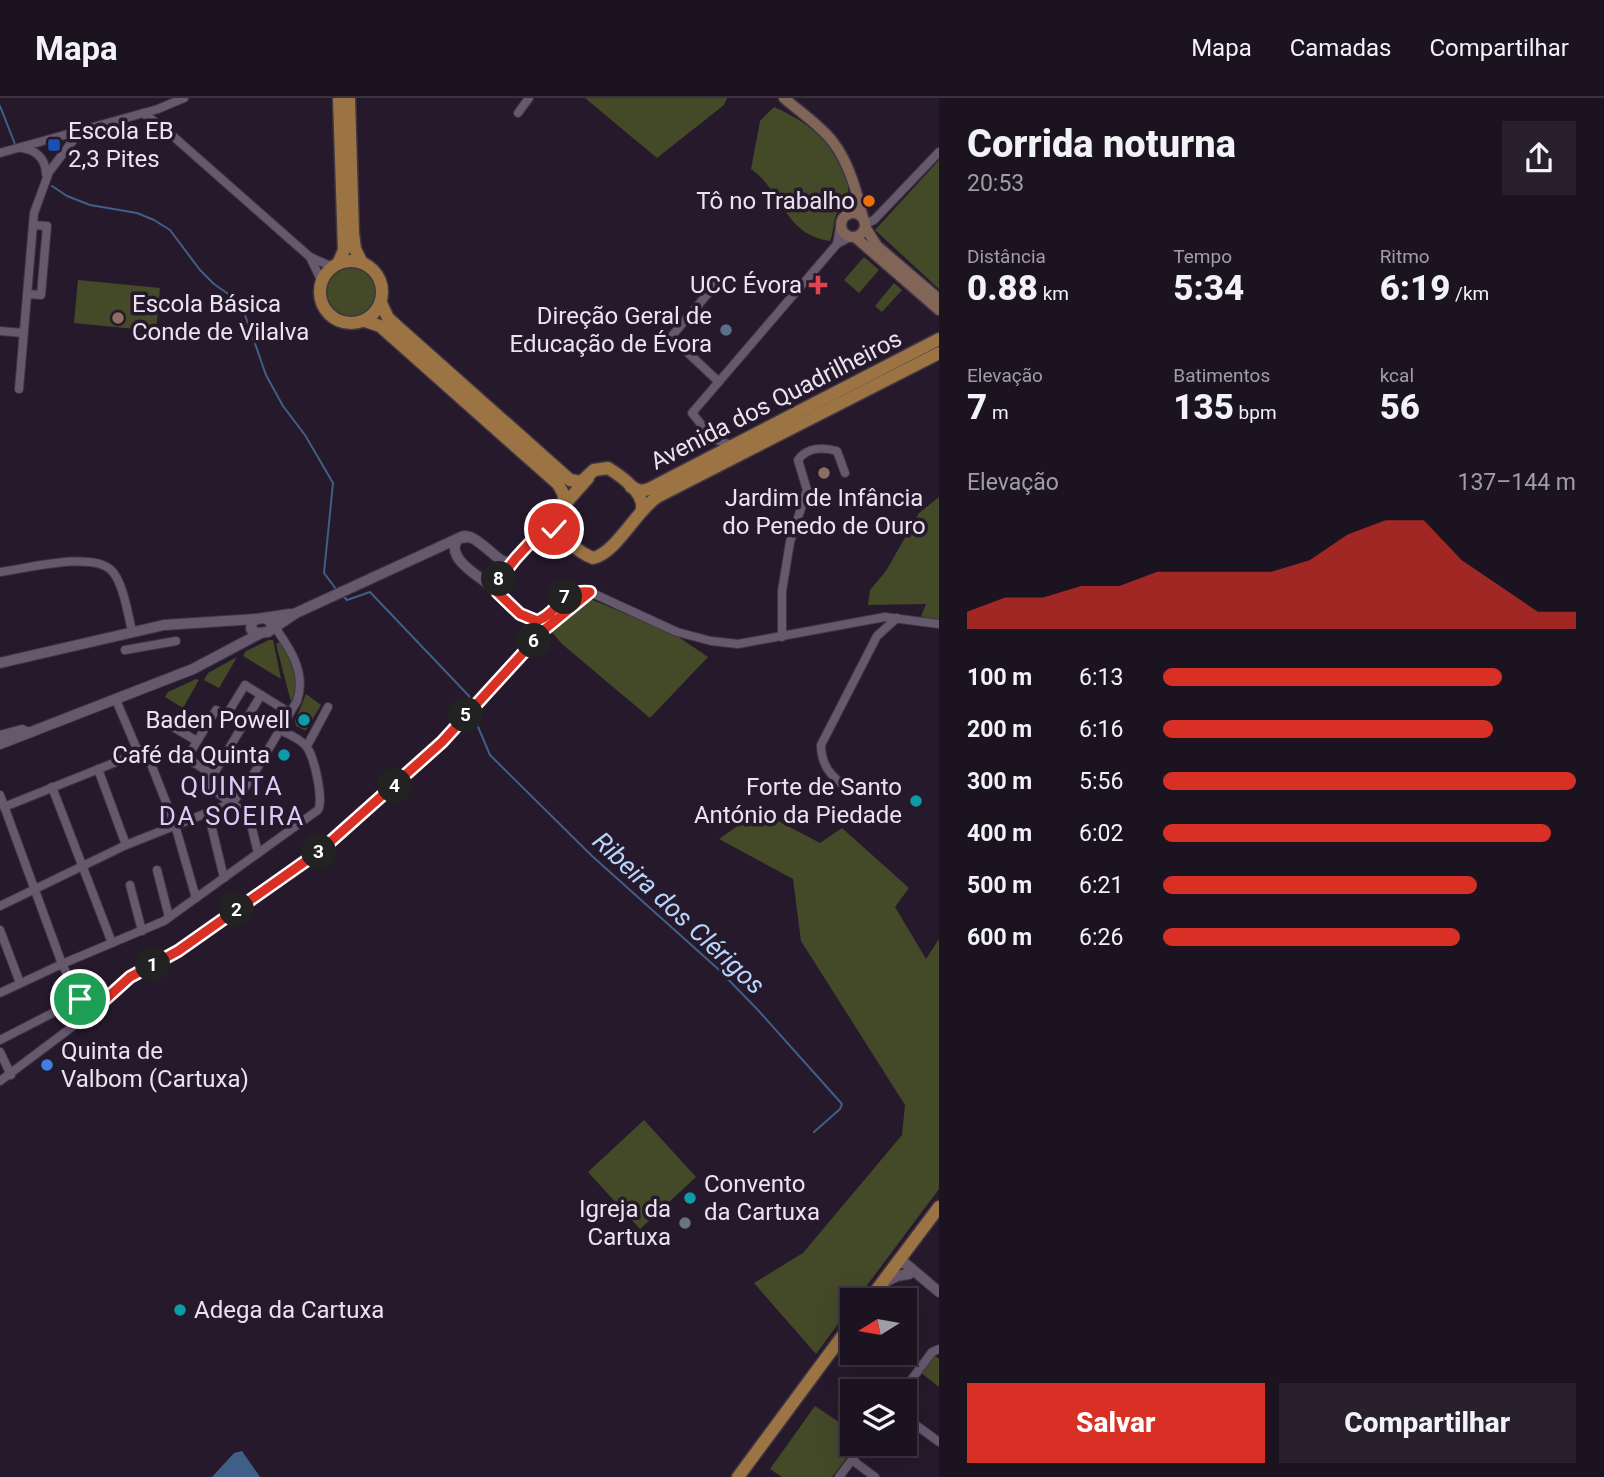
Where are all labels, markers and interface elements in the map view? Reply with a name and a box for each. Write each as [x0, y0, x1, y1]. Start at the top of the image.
text: Mapa [35, 29, 118, 68]
text: Mapa [1191, 34, 1252, 62]
text: Camadas [1290, 34, 1391, 62]
text: Compartilhar [1429, 34, 1569, 62]
place label: Escola EB 2,3 Pites [68, 117, 174, 173]
button: share [1502, 121, 1576, 195]
text: Corrida noturna [967, 122, 1236, 166]
marker: Escola EB 2,3 Pites [46, 137, 62, 153]
text: 20:53 [967, 170, 1024, 197]
place label: Tô no Trabalho [696, 187, 855, 215]
marker: Tô no Trabalho [861, 193, 877, 209]
text: Distância [967, 245, 1046, 268]
text: Tempo [1173, 245, 1232, 268]
text: Ritmo [1380, 245, 1430, 268]
text: 0.88 [967, 268, 1038, 309]
text: 5:34 [1173, 268, 1244, 309]
text: 6:19 [1380, 268, 1450, 309]
place label: UCC Évora [690, 271, 802, 299]
marker: UCC Évora [808, 275, 828, 295]
text: km [1038, 282, 1069, 305]
text: /km [1450, 282, 1489, 305]
place label: Escola Básica Conde de Vilalva [132, 290, 309, 346]
place label: Direção Geral de Educação de Évora [510, 302, 712, 358]
marker: Escola Básica Conde de Vilalva [110, 310, 126, 326]
marker: Direção Geral de Educação de Évora [718, 322, 734, 338]
street label: Avenida dos Quadrilheiros [646, 324, 906, 476]
text: Elevação [967, 364, 1043, 387]
text: Batimentos [1173, 364, 1270, 387]
text: kcal [1380, 364, 1414, 387]
text: 7 [967, 387, 987, 428]
text: 135 [1173, 387, 1234, 428]
text: 56 [1380, 387, 1420, 428]
text: m [987, 401, 1009, 424]
text: bpm [1234, 401, 1277, 424]
marker: Jardim de Infância do Penedo de Ouro [816, 465, 832, 481]
text: Elevação [967, 469, 1059, 496]
text: 137–144 m [1457, 469, 1576, 496]
place label: Jardim de Infância do Penedo de Ouro [722, 484, 926, 540]
pin [524, 499, 584, 559]
icon: check [535, 510, 573, 548]
pin: 8 [482, 561, 516, 596]
text: 8 [493, 567, 504, 590]
pin: 7 [548, 580, 582, 614]
text: 7 [559, 585, 570, 608]
pin: 6 [516, 624, 552, 658]
text: 6 [528, 629, 539, 652]
text: 100 m [967, 664, 1032, 691]
text: 6:13 [1079, 664, 1123, 691]
pin: 5 [448, 698, 484, 732]
text: 5 [460, 703, 471, 726]
place label: Baden Powell [145, 706, 290, 734]
marker: Baden Powell [296, 712, 312, 728]
text: 200 m [967, 716, 1032, 743]
text: 6:16 [1079, 716, 1123, 743]
place label: Café da Quinta [112, 741, 270, 769]
marker: Café da Quinta [276, 747, 292, 763]
pin: 4 [378, 768, 412, 804]
text: 300 m [967, 768, 1032, 795]
text: 5:56 [1079, 768, 1123, 795]
district label: QUINTA DA SOEIRA [159, 771, 305, 831]
place label: Forte de Santo António da Piedade [694, 773, 902, 829]
text: 4 [389, 774, 400, 797]
marker: Forte de Santo António da Piedade [908, 793, 924, 809]
text: 400 m [967, 820, 1032, 847]
text: 6:02 [1079, 820, 1123, 847]
water label: Ribeira dos Clérigos [587, 826, 771, 1000]
pin: 3 [302, 834, 336, 870]
text: 3 [313, 840, 324, 863]
text: 500 m [967, 872, 1032, 899]
text: 6:21 [1079, 872, 1123, 899]
pin: 2 [219, 892, 254, 928]
text: 2 [231, 898, 242, 921]
text: 600 m [967, 924, 1032, 951]
text: 6:26 [1079, 924, 1123, 951]
pin: 1 [136, 948, 170, 982]
text: 1 [147, 953, 158, 976]
pin [50, 969, 110, 1029]
icon: arrive [61, 980, 99, 1018]
place label: Quinta de Valbom (Cartuxa) [61, 1037, 249, 1093]
marker: Quinta de Valbom (Cartuxa) [39, 1057, 55, 1073]
place label: Convento da Cartuxa [704, 1170, 820, 1226]
marker: Convento da Cartuxa [682, 1190, 698, 1206]
place label: Igreja da Cartuxa [579, 1195, 671, 1251]
marker: Igreja da Cartuxa [677, 1215, 693, 1231]
north arrow [840, 1288, 917, 1365]
map controls [840, 1288, 917, 1456]
place label: Adega da Cartuxa [194, 1296, 384, 1324]
marker: Adega da Cartuxa [172, 1302, 188, 1318]
button: layers [840, 1379, 917, 1456]
button: Salvar [967, 1383, 1265, 1463]
button: Compartilhar [1279, 1383, 1576, 1463]

